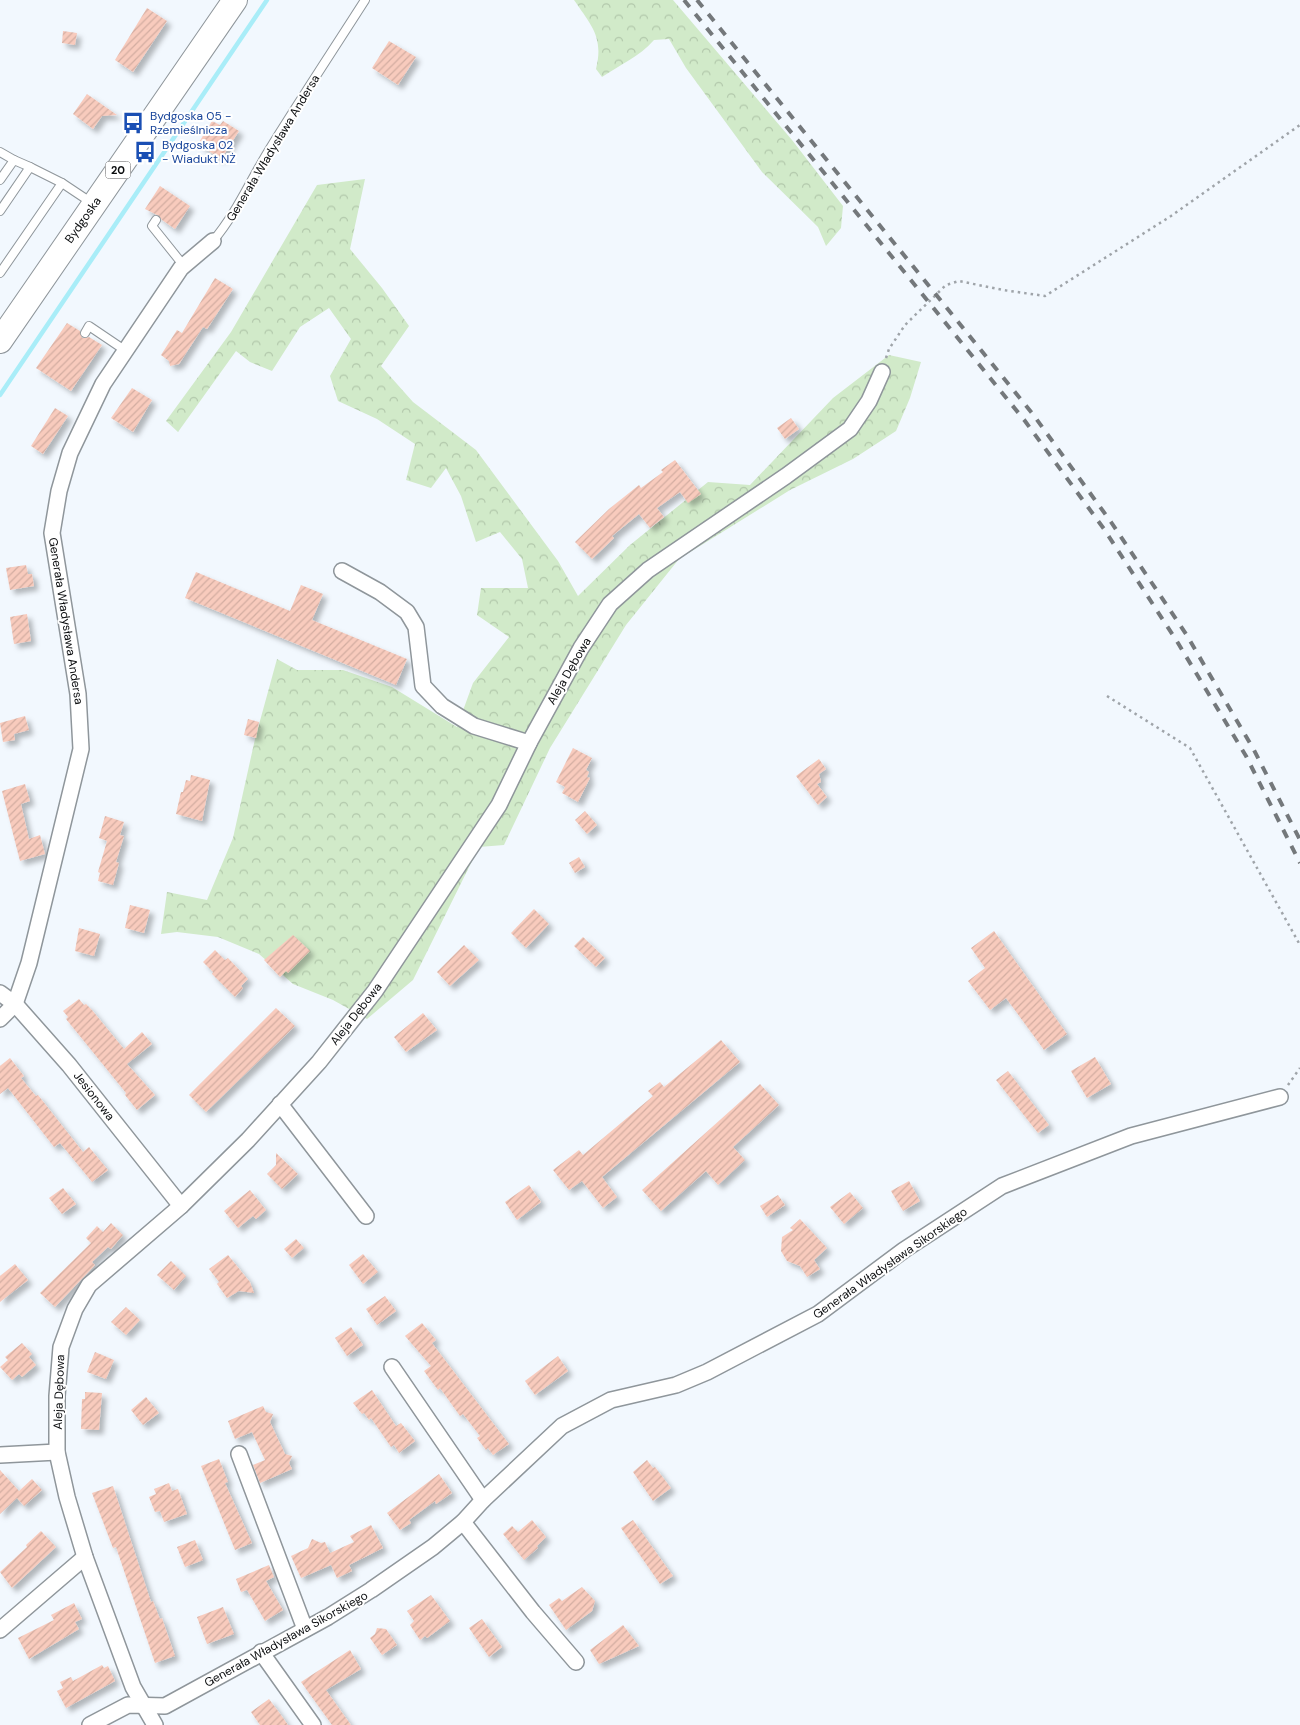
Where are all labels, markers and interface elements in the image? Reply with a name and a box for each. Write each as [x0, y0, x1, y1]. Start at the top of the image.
street label: Generała Władysława Andersa [223, 72, 323, 224]
place label: Bydgoska 05 - Rzemieślnicza [150, 108, 231, 138]
bus stop icon: Bydgoska 05 - Rzemieślnicza [120, 110, 146, 136]
place label: Bydgoska 02 - Wiadukt NŻ [162, 137, 236, 167]
bus stop icon: Bydgoska 02 - Wiadukt NŻ [132, 139, 158, 165]
road number: 20 [106, 162, 130, 178]
street label: Bydgoska [61, 194, 105, 246]
street label: Generała Władysława Andersa [45, 536, 87, 706]
street label: Aleja Dębowa [543, 635, 595, 707]
street label: Aleja Dębowa [327, 980, 385, 1048]
street label: Jesionowa [70, 1068, 118, 1124]
street label: Generała Władysława Sikorskiego [810, 1203, 970, 1323]
street label: Aleja Dębowa [50, 1354, 68, 1430]
street label: Generała Władysława Sikorskiego [201, 1587, 371, 1691]

